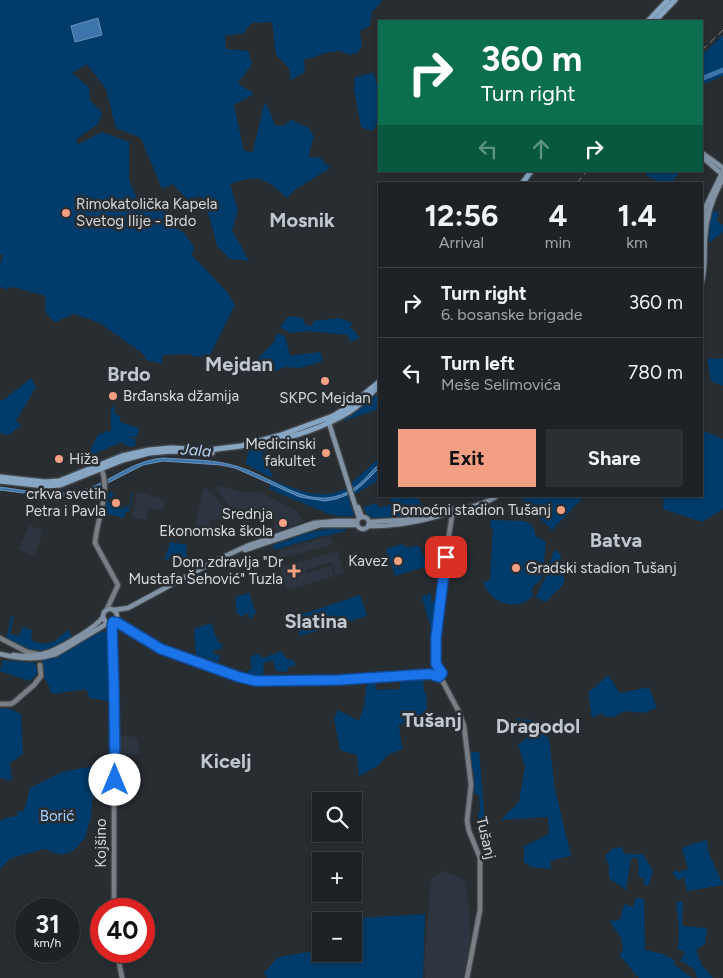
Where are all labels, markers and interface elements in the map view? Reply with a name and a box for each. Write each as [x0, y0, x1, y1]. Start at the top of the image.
text: 360 m [481, 38, 582, 80]
icon: right [398, 40, 463, 105]
text: Turn right [481, 80, 576, 107]
icon: left [474, 135, 502, 163]
icon: ahead [527, 135, 555, 163]
icon: right [580, 135, 608, 163]
place label: Rimokatolička Kapela Svetog Ilije - Brdo [76, 195, 217, 230]
text: 12:56 [424, 197, 498, 234]
text: 4 [548, 197, 567, 234]
text: 1.4 [617, 197, 657, 234]
marker: Rimokatolička Kapela Svetog Ilije - Brdo [60, 207, 72, 219]
district label: Mosnik [269, 208, 335, 232]
text: Arrival [439, 233, 484, 252]
text: min [545, 233, 571, 252]
text: km [626, 233, 648, 252]
text: Turn right [441, 282, 527, 305]
icon: right [398, 289, 426, 317]
text: 360 m [629, 291, 683, 314]
text: 6. bosanske brigade [441, 305, 582, 324]
district label: Mejdan [205, 352, 273, 376]
text: Turn left [441, 352, 515, 375]
icon: left [398, 359, 426, 387]
text: 780 m [628, 361, 683, 384]
district label: Brdo [107, 362, 151, 386]
marker: SKPC Mejdan [319, 375, 331, 387]
text: Meše Selimovića [441, 375, 561, 394]
place label: Brđanska džamija [123, 387, 239, 405]
place label: SKPC Mejdan [279, 389, 371, 407]
marker: Brđanska džamija [107, 390, 119, 402]
button: Exit [398, 429, 536, 487]
button: Share [546, 429, 683, 487]
place label: Medicinski fakultet [245, 435, 316, 470]
water label: Jala [179, 439, 212, 461]
marker: Medicinski fakultet [320, 447, 332, 459]
place label: Hiža [69, 450, 99, 468]
marker: Hiža [53, 453, 65, 465]
place label: crkva svetih Petra i Pavla [25, 485, 106, 520]
marker: crkva svetih Petra i Pavla [110, 497, 122, 509]
place label: Pomoćni stadion Tušanj [392, 501, 551, 519]
marker: Pomoćni stadion Tušanj [555, 504, 567, 516]
place label: Srednja Ekonomska škola [159, 505, 273, 540]
marker: Srednja Ekonomska škola [277, 517, 289, 529]
district label: Batva [590, 528, 642, 552]
pin [425, 536, 467, 578]
icon: arrive [432, 543, 460, 571]
place label: Kavez [348, 552, 388, 570]
place label: Dom zdravlja "Dr Mustafa Šehović" Tuzla [128, 553, 283, 588]
marker: Kavez [392, 555, 404, 567]
place label: Gradski stadion Tušanj [526, 559, 677, 577]
marker: Gradski stadion Tušanj [510, 562, 522, 574]
marker: Dom zdravlja "Dr Mustafa Šehović" Tuzla [287, 564, 301, 578]
district label: Slatina [284, 609, 348, 633]
district label: Tušanj [402, 708, 462, 732]
district label: Dragodol [496, 714, 580, 738]
district label: Kicelj [200, 749, 252, 773]
position arrow [88, 753, 140, 805]
map controls [312, 792, 362, 962]
button: search [312, 792, 362, 842]
park label: Borić [40, 807, 74, 825]
street label: Tušanj [472, 815, 500, 861]
street label: Kojšino [92, 818, 110, 868]
button: + [312, 852, 362, 902]
speed limit sign: 40 [90, 898, 155, 963]
text: 31 [35, 909, 60, 939]
button: − [312, 912, 362, 962]
text: km/h [34, 936, 61, 950]

